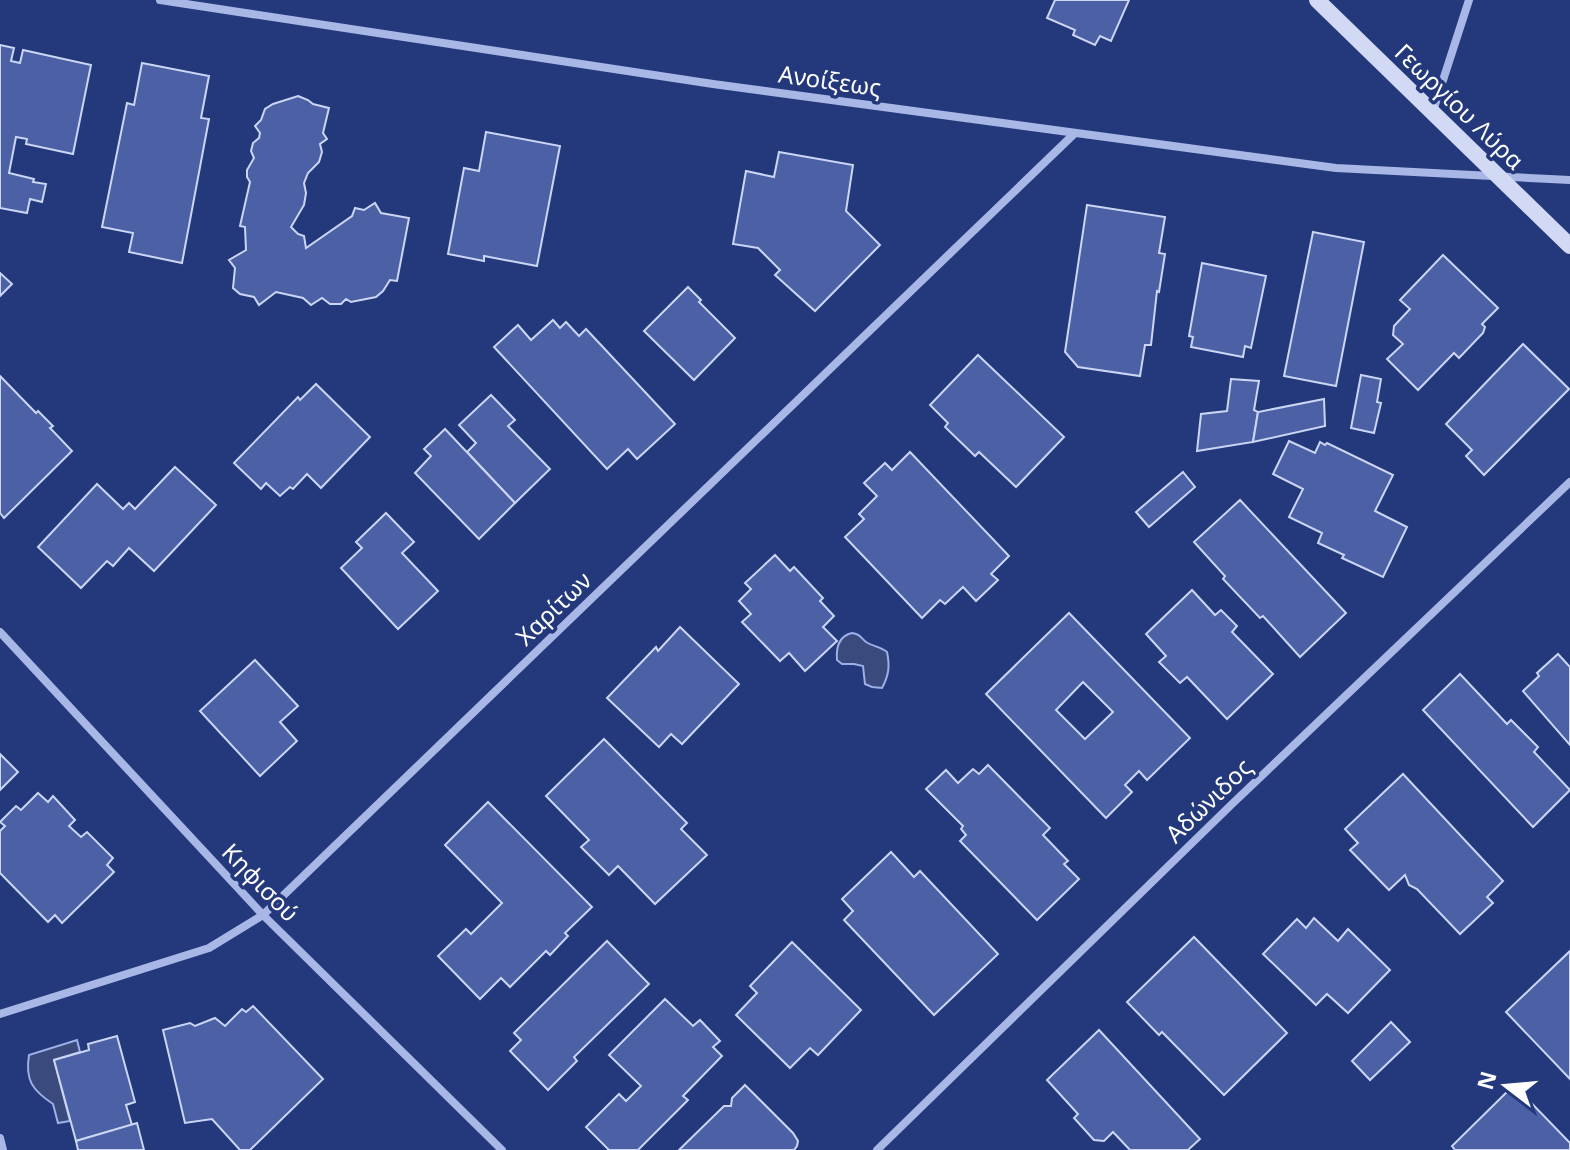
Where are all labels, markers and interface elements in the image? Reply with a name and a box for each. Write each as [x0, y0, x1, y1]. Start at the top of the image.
street label: Γεωργίου Λύρα [1388, 36, 1532, 176]
street label: Ανοίξεως [777, 56, 883, 104]
street label: Χαρίτων [508, 564, 598, 652]
street label: Αδώνιδος [1158, 750, 1258, 850]
street label: Κηφισού [215, 835, 307, 929]
north arrow [1466, 1046, 1546, 1126]
text: N [1469, 1067, 1503, 1093]

